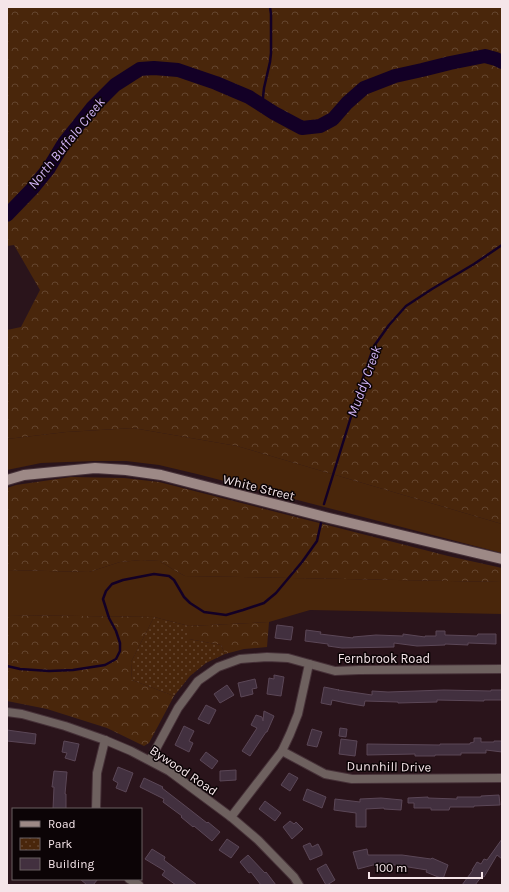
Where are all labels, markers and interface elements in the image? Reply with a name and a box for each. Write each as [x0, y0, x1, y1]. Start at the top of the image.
water label: North Buffalo Creek [24, 93, 109, 193]
water label: Muddy Creek [344, 342, 386, 419]
street label: White Street [221, 471, 297, 504]
street label: Fernbrook Road [338, 651, 430, 666]
street label: Bywood Road [147, 742, 220, 799]
street label: Dunnhill Drive [347, 758, 432, 775]
legend [12, 808, 142, 880]
text: Road [48, 817, 76, 831]
text: Park [48, 837, 73, 851]
scale bar [369, 854, 482, 880]
text: Building [48, 857, 95, 871]
text: 100 m [375, 861, 407, 875]

